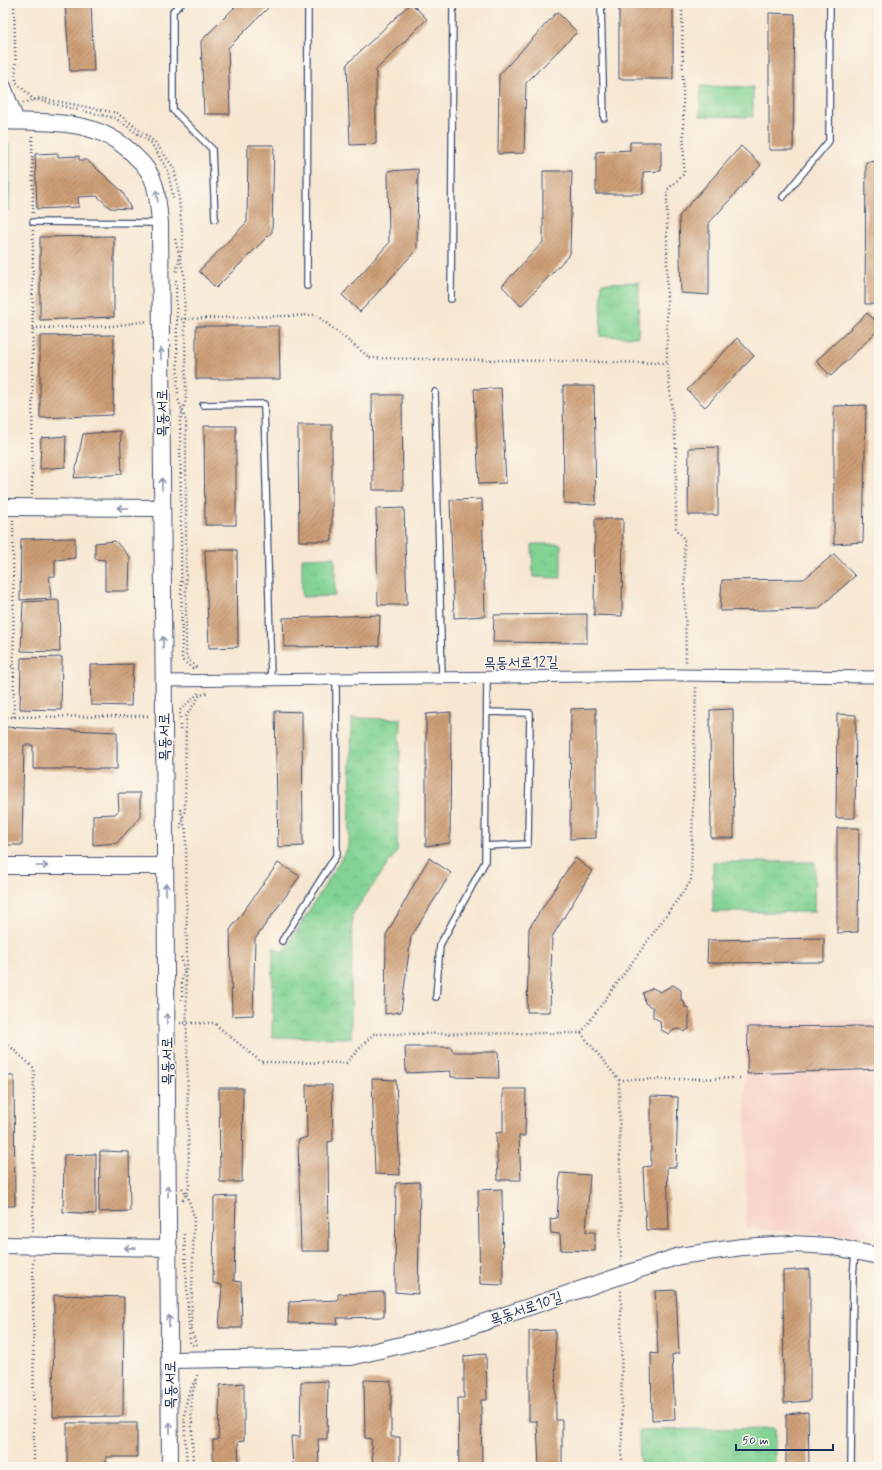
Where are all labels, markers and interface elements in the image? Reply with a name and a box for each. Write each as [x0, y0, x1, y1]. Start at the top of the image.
one-way arrow [153, 190, 161, 203]
one-way arrow [157, 348, 165, 361]
street label: 목동서로 [153, 389, 173, 437]
one-way arrow [158, 478, 166, 491]
one-way arrow [117, 504, 130, 512]
one-way arrow [160, 636, 167, 649]
street label: 목동서로12길 [484, 652, 558, 674]
street label: 목동서로 [155, 713, 175, 761]
one-way arrow [35, 862, 48, 870]
one-way arrow [162, 883, 170, 896]
one-way arrow [163, 1013, 171, 1026]
street label: 목동서로 [158, 1037, 178, 1085]
one-way arrow [164, 1185, 172, 1198]
one-way arrow [124, 1244, 137, 1252]
street label: 목동서로10길 [487, 1287, 565, 1331]
one-way arrow [165, 1315, 173, 1328]
street label: 목동서로 [161, 1361, 181, 1409]
one-way arrow [166, 1422, 174, 1435]
scale bar [736, 1426, 833, 1452]
text: 50 m [742, 1433, 769, 1449]

